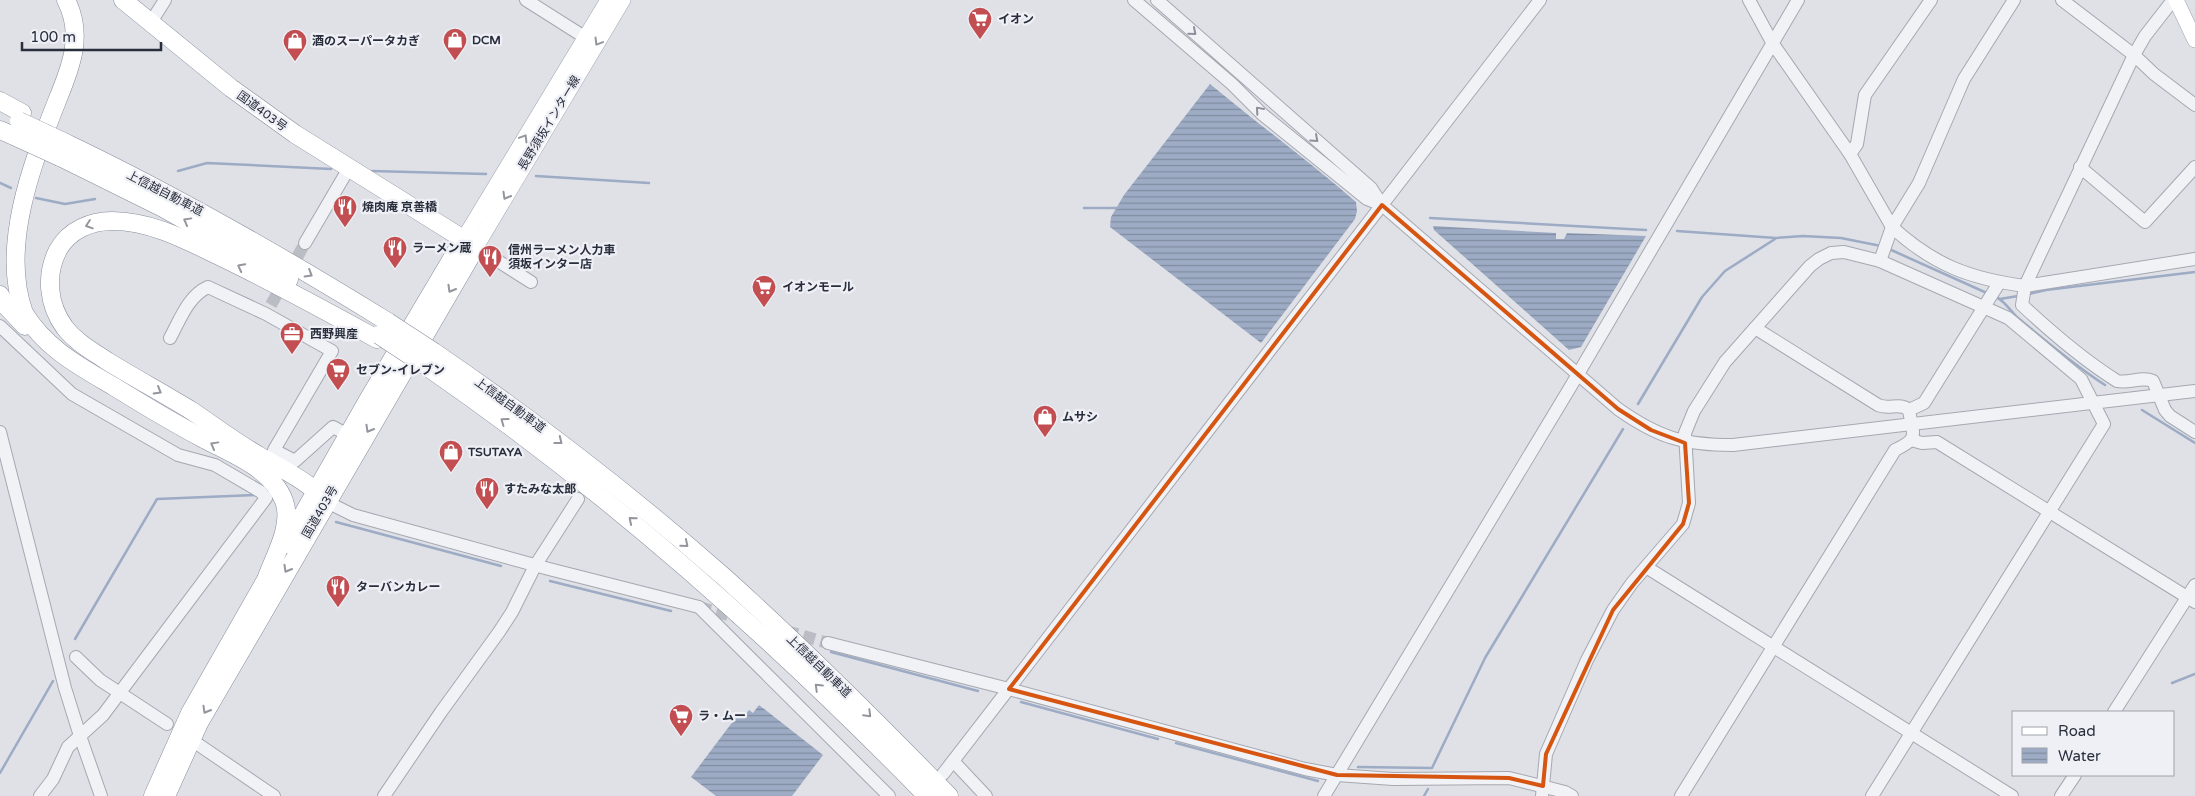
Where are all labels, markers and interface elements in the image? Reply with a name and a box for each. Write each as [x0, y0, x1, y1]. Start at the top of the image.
supermarket icon: イオン [967, 6, 993, 40]
place label: イオン [998, 12, 1034, 26]
scale bar [22, 20, 161, 52]
one-way arrow [1188, 26, 1197, 35]
shop icon: DCM [442, 27, 468, 61]
text: 100 m [30, 28, 76, 46]
shop icon: 酒のスーパータカぎ [282, 28, 308, 62]
place label: DCM [472, 33, 501, 47]
place label: 酒のスーパータカぎ [312, 34, 420, 48]
one-way arrow [595, 36, 605, 45]
street label: 長野須坂インター線 [515, 73, 583, 173]
street label: 国道403号 [234, 88, 290, 134]
one-way arrow [1256, 106, 1265, 115]
one-way arrow [1310, 133, 1319, 142]
one-way arrow [518, 134, 528, 143]
street label: 上信越自動車道 [124, 168, 206, 218]
one-way arrow [502, 191, 512, 200]
restaurant icon: 焼肉庵 京善橋 [332, 194, 358, 228]
place label: 焼肉庵 京善橋 [362, 200, 438, 214]
one-way arrow [183, 217, 192, 227]
one-way arrow [85, 219, 94, 229]
restaurant icon: ラーメン蔵 [382, 235, 408, 269]
place label: ラーメン蔵 [412, 241, 472, 255]
place label: 信州ラーメン人力車 須坂インター店 [508, 243, 616, 271]
restaurant icon: 信州ラーメン人力車 須坂インター店 [477, 244, 503, 278]
one-way arrow [238, 263, 247, 273]
one-way arrow [304, 267, 313, 277]
supermarket icon: イオンモール [751, 274, 777, 308]
place label: イオンモール [782, 280, 854, 294]
one-way arrow [448, 284, 458, 293]
office icon: 西野興産 [279, 321, 305, 355]
place label: 西野興産 [310, 327, 358, 341]
supermarket icon: セブン-イレブン [325, 357, 351, 391]
place label: セブン-イレブン [356, 363, 445, 377]
street label: 上信越自動車道 [472, 375, 548, 435]
one-way arrow [152, 385, 161, 395]
shop icon: ムサシ [1032, 404, 1058, 438]
place label: ムサシ [1062, 410, 1098, 424]
one-way arrow [501, 418, 510, 426]
one-way arrow [366, 424, 376, 433]
one-way arrow [553, 436, 562, 444]
shop icon: TSUTAYA [438, 439, 464, 473]
one-way arrow [210, 441, 219, 451]
place label: TSUTAYA [467, 445, 523, 459]
restaurant icon: すたみな太郎 [474, 476, 500, 510]
place label: すたみな太郎 [504, 482, 576, 496]
street label: 国道403号 [299, 483, 341, 541]
one-way arrow [629, 518, 638, 526]
one-way arrow [679, 538, 688, 547]
one-way arrow [283, 564, 293, 573]
restaurant icon: ターバンカレー [325, 574, 351, 608]
place label: ターバンカレー [356, 580, 440, 594]
street label: 上信越自動車道 [784, 632, 854, 700]
one-way arrow [815, 684, 824, 693]
supermarket icon: ラ・ムー [668, 703, 694, 737]
one-way arrow [203, 705, 213, 714]
one-way arrow [862, 708, 871, 717]
place label: ラ・ムー [698, 709, 746, 723]
legend [2012, 711, 2175, 776]
text: Road [2058, 722, 2096, 740]
text: Water [2058, 747, 2101, 765]

